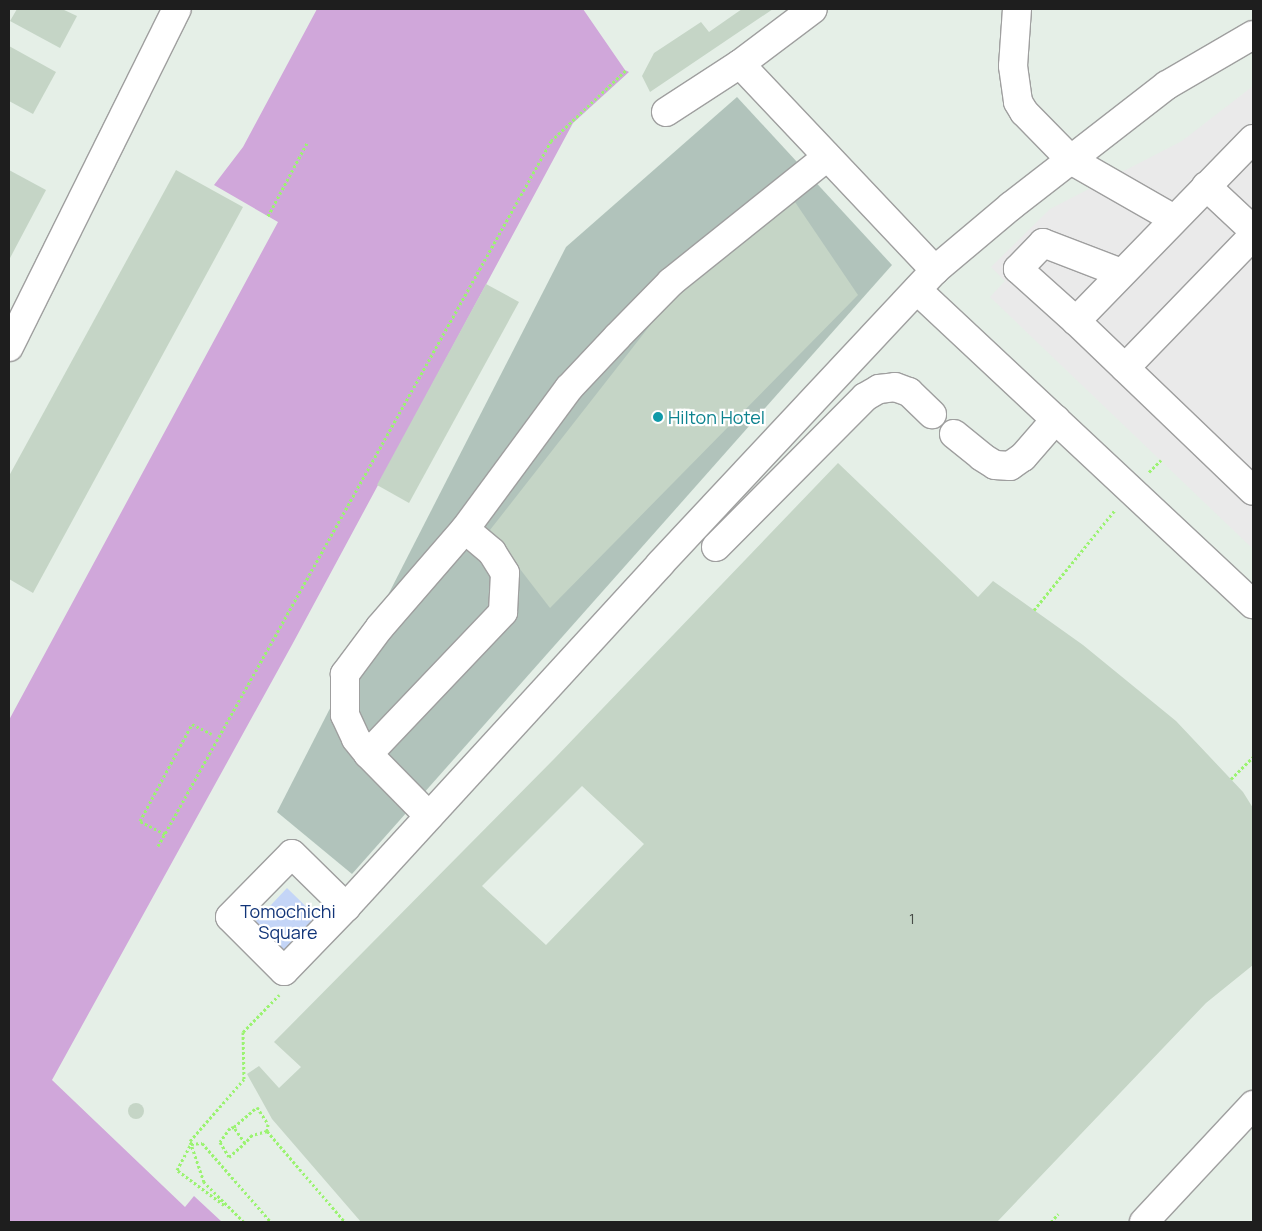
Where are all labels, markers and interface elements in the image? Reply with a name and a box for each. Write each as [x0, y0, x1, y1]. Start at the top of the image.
place label: Hilton Hotel [668, 406, 765, 428]
marker: Hilton Hotel [652, 411, 664, 423]
park label: Tomochichi Square [240, 901, 336, 944]
house number: 1 [909, 910, 915, 928]

